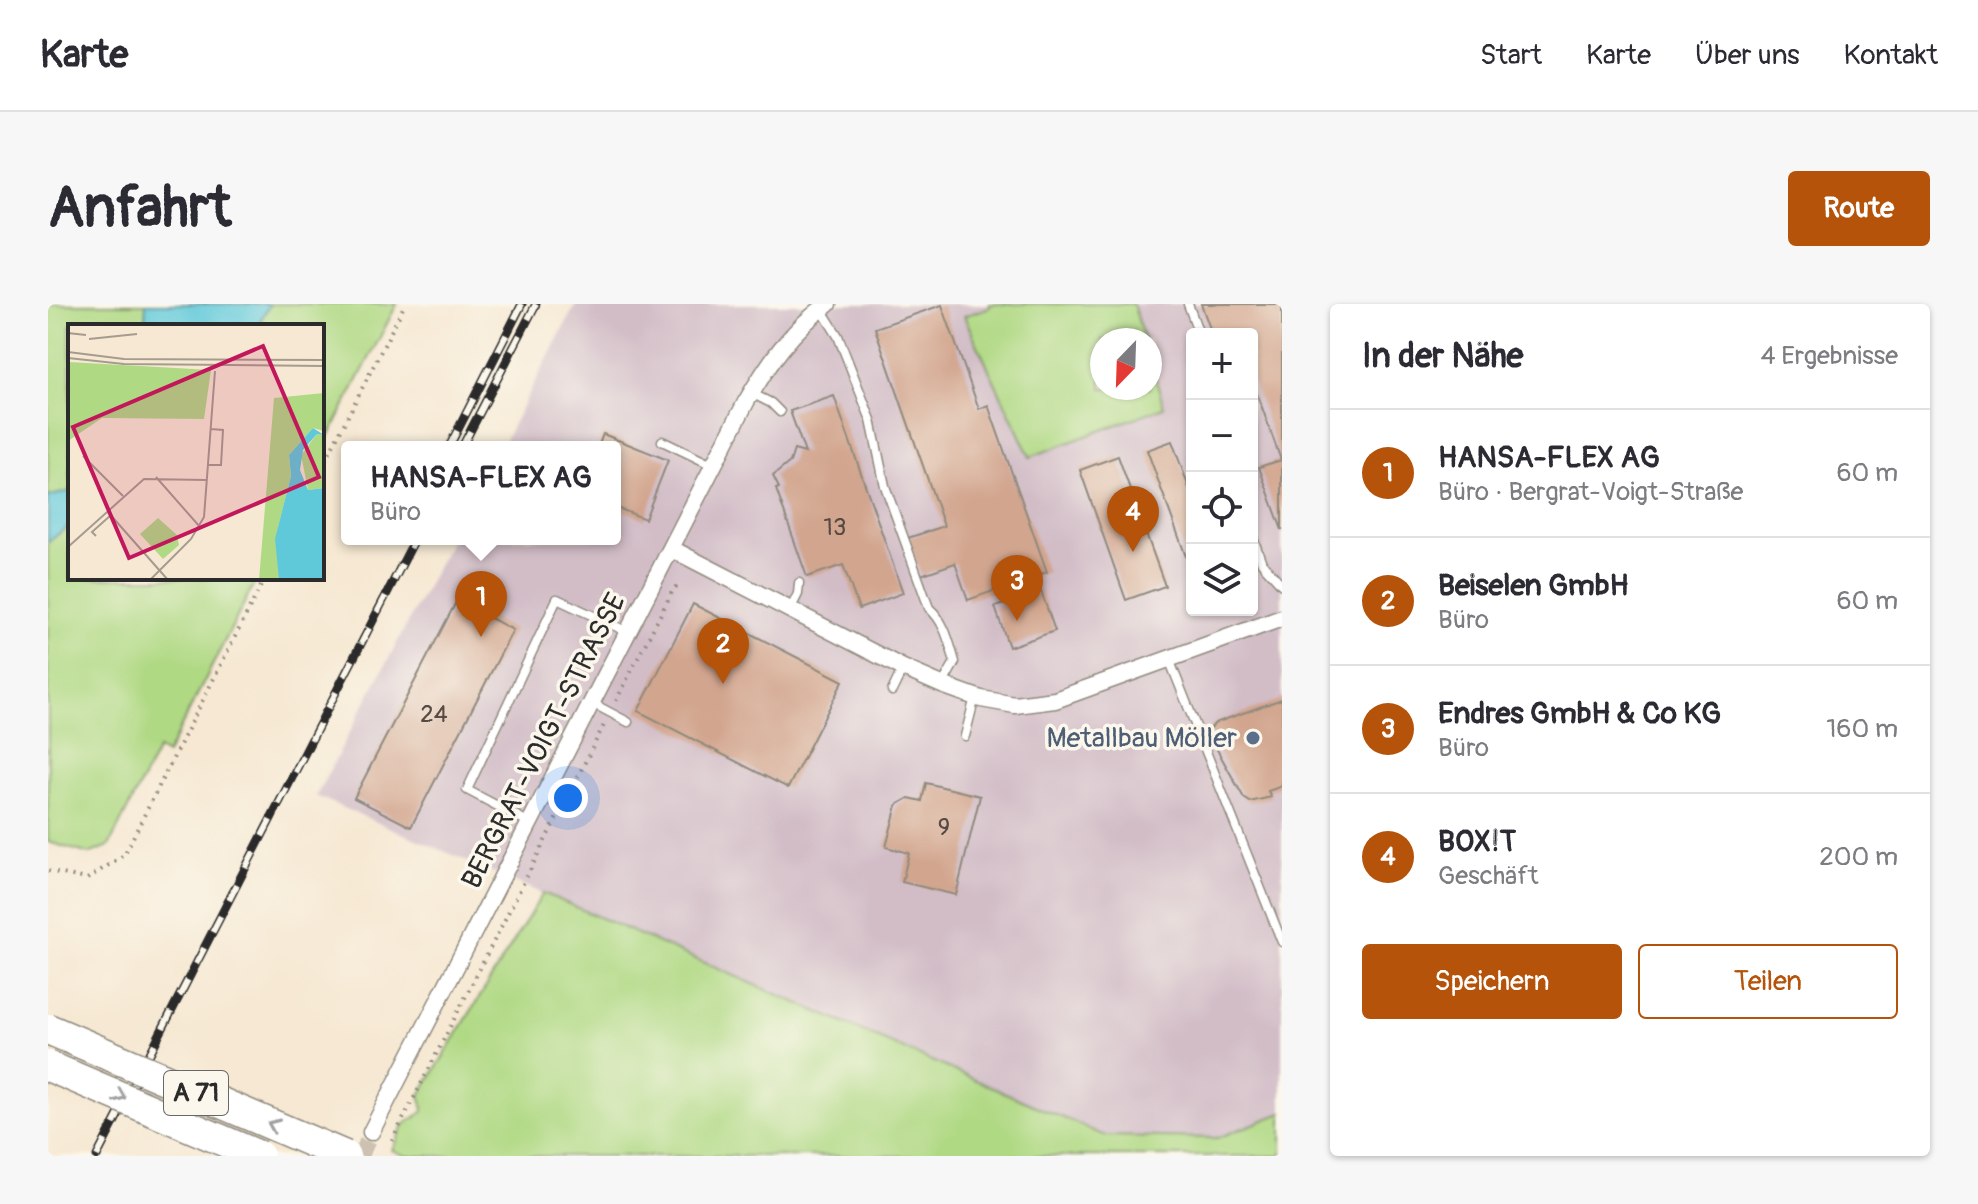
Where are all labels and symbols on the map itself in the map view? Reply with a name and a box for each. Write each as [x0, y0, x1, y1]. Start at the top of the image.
inset map [68, 324, 324, 580]
north arrow [1090, 328, 1162, 400]
pin: 4 [1107, 486, 1159, 552]
house number: 13 [824, 513, 846, 542]
pin: 3 [991, 555, 1043, 621]
pin: 1 [455, 571, 507, 637]
street label: BERGRAT-VOIGT-STRASSE [454, 587, 634, 895]
pin: 2 [697, 618, 749, 684]
house number: 24 [420, 700, 448, 729]
place label: Metallbau Möller [1046, 721, 1237, 756]
marker: Metallbau Möller [1244, 729, 1262, 747]
your location [548, 778, 588, 818]
house number: 9 [938, 813, 950, 842]
road number: A 71 [164, 1071, 228, 1115]
one-way arrow [112, 1087, 126, 1103]
one-way arrow [267, 1119, 281, 1135]

